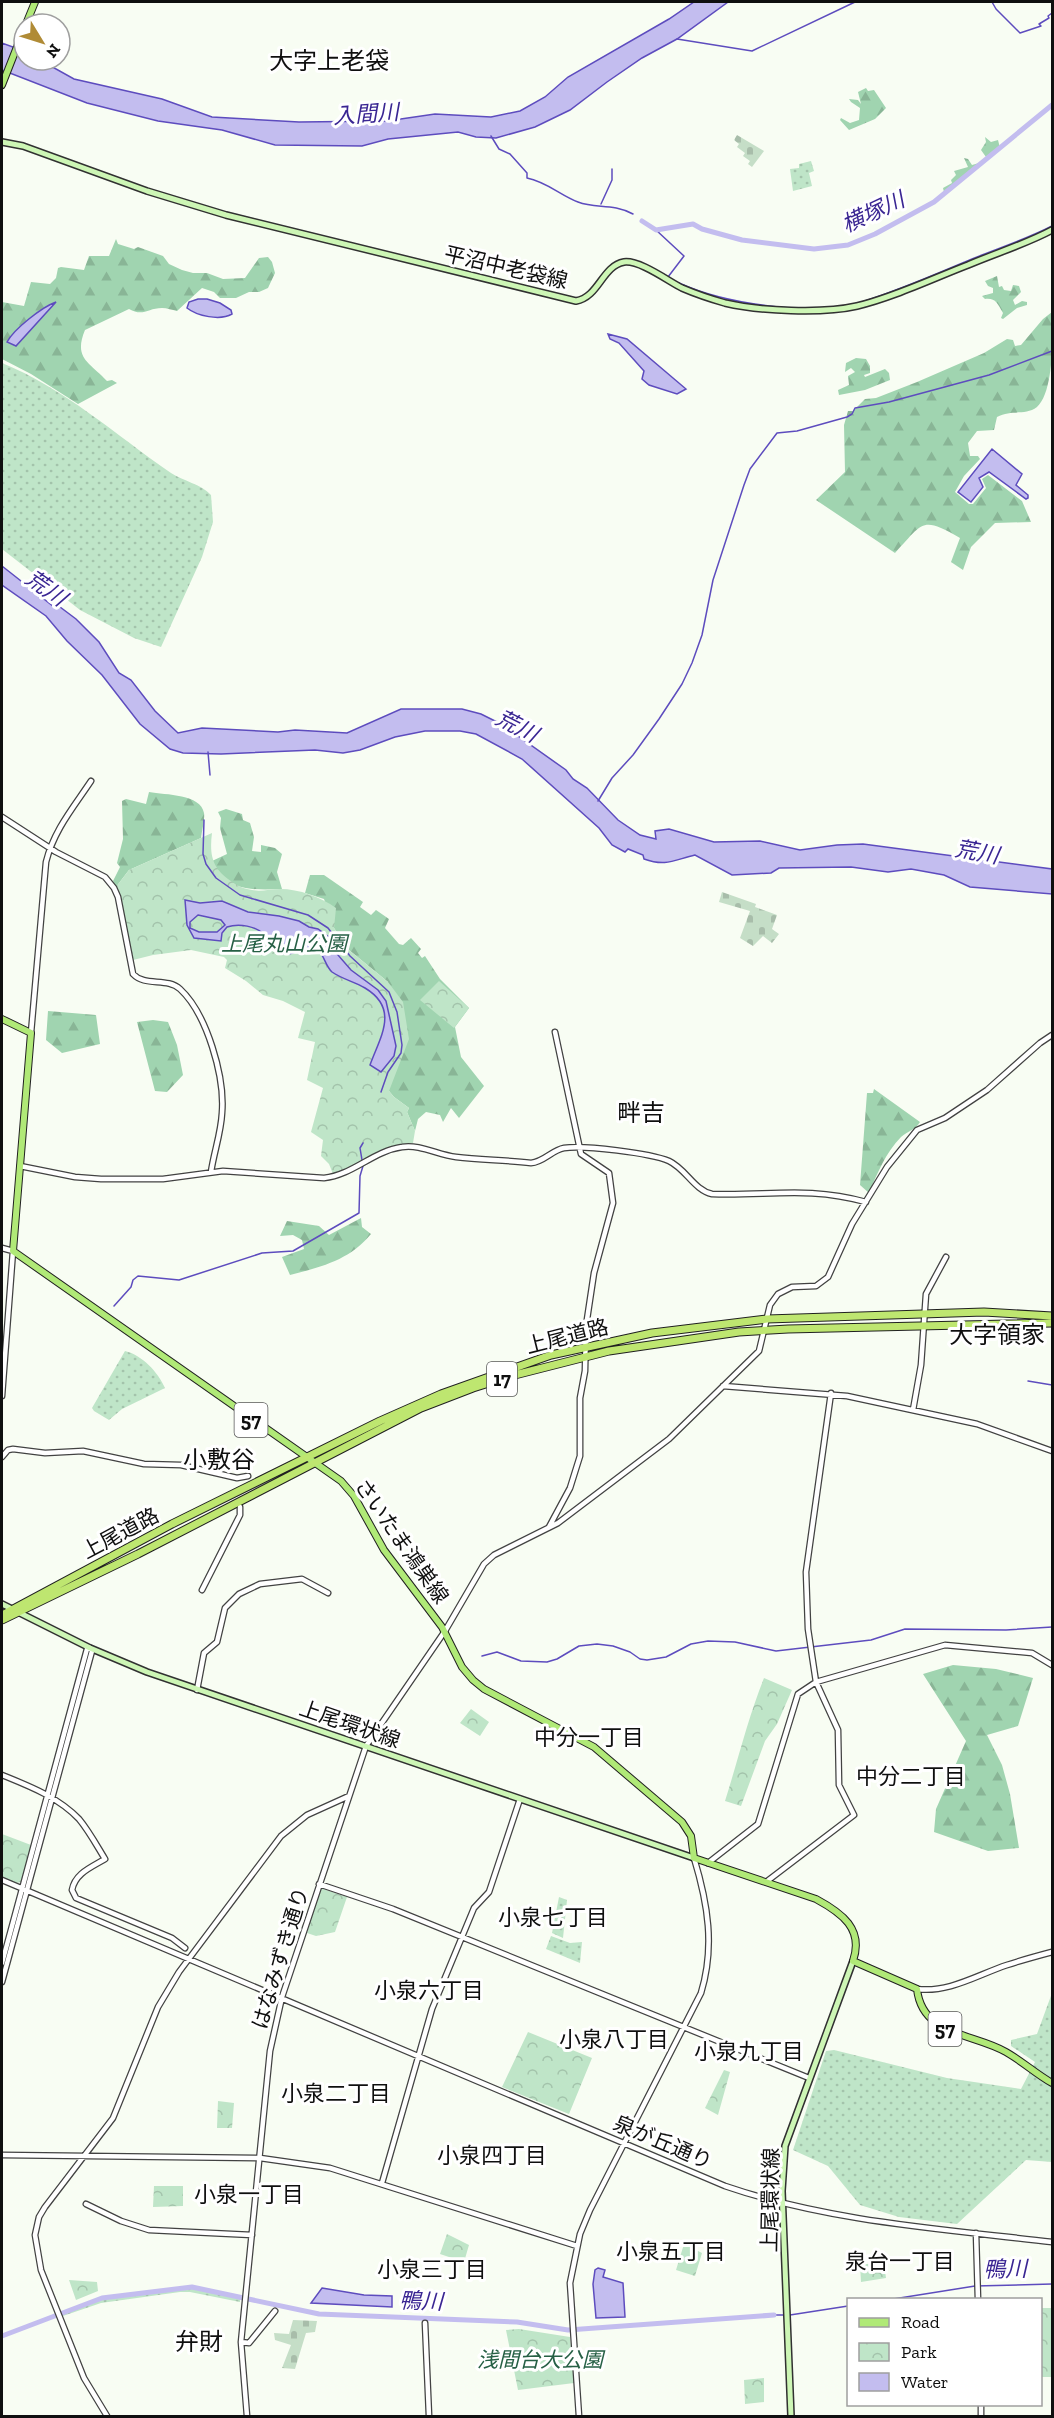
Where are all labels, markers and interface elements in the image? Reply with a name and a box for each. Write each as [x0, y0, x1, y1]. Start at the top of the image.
north arrow [12, 12, 72, 72]
text: N [42, 40, 65, 62]
district label: 大字上老袋 [269, 46, 389, 75]
water label: 入間川 [332, 98, 402, 130]
water label: 横塚川 [837, 185, 910, 238]
street label: 平沼中老袋線 [442, 241, 570, 293]
water label: 荒川 [20, 564, 73, 613]
water label: 荒川 [491, 704, 545, 749]
water label: 荒川 [953, 835, 1003, 869]
park label: 上尾丸山公園 [221, 931, 350, 956]
district label: 畔吉 [617, 1098, 665, 1127]
street label: 上尾道路 [523, 1314, 611, 1358]
district label: 大字領家 [949, 1320, 1045, 1349]
road number: 17 [487, 1362, 517, 1396]
road number: 57 [234, 1403, 268, 1437]
district label: 小敷谷 [183, 1445, 255, 1474]
street label: さいたま鴻巣線 [350, 1474, 454, 1608]
street label: 上尾道路 [77, 1502, 163, 1564]
street label: 上尾環状線 [296, 1695, 404, 1753]
district label: 中分一丁目 [534, 1724, 644, 1751]
district label: 中分二丁目 [856, 1763, 966, 1790]
street label: はなみずき通り [247, 1884, 313, 2032]
district label: 小泉七丁目 [498, 1904, 608, 1931]
district label: 小泉六丁目 [374, 1977, 484, 2004]
road number: 57 [928, 2012, 962, 2046]
district label: 小泉八丁目 [559, 2026, 669, 2053]
district label: 小泉九丁目 [694, 2038, 804, 2065]
district label: 小泉二丁目 [281, 2080, 391, 2107]
street label: 泉が丘通り [610, 2110, 716, 2174]
district label: 小泉四丁目 [437, 2142, 547, 2169]
street label: 上尾環状線 [757, 2147, 783, 2253]
district label: 小泉一丁目 [194, 2181, 304, 2208]
district label: 小泉五丁目 [616, 2238, 726, 2265]
district label: 泉台一丁目 [845, 2248, 955, 2275]
water label: 鴨川 [983, 2255, 1029, 2283]
district label: 小泉三丁目 [377, 2256, 487, 2283]
water label: 鴨川 [399, 2287, 445, 2315]
legend [847, 2298, 1042, 2406]
text: Road [901, 2311, 940, 2333]
district label: 弁財 [175, 2327, 223, 2356]
text: Park [901, 2341, 937, 2363]
park label: 浅間台大公園 [477, 2347, 606, 2372]
text: Water [901, 2371, 948, 2393]

